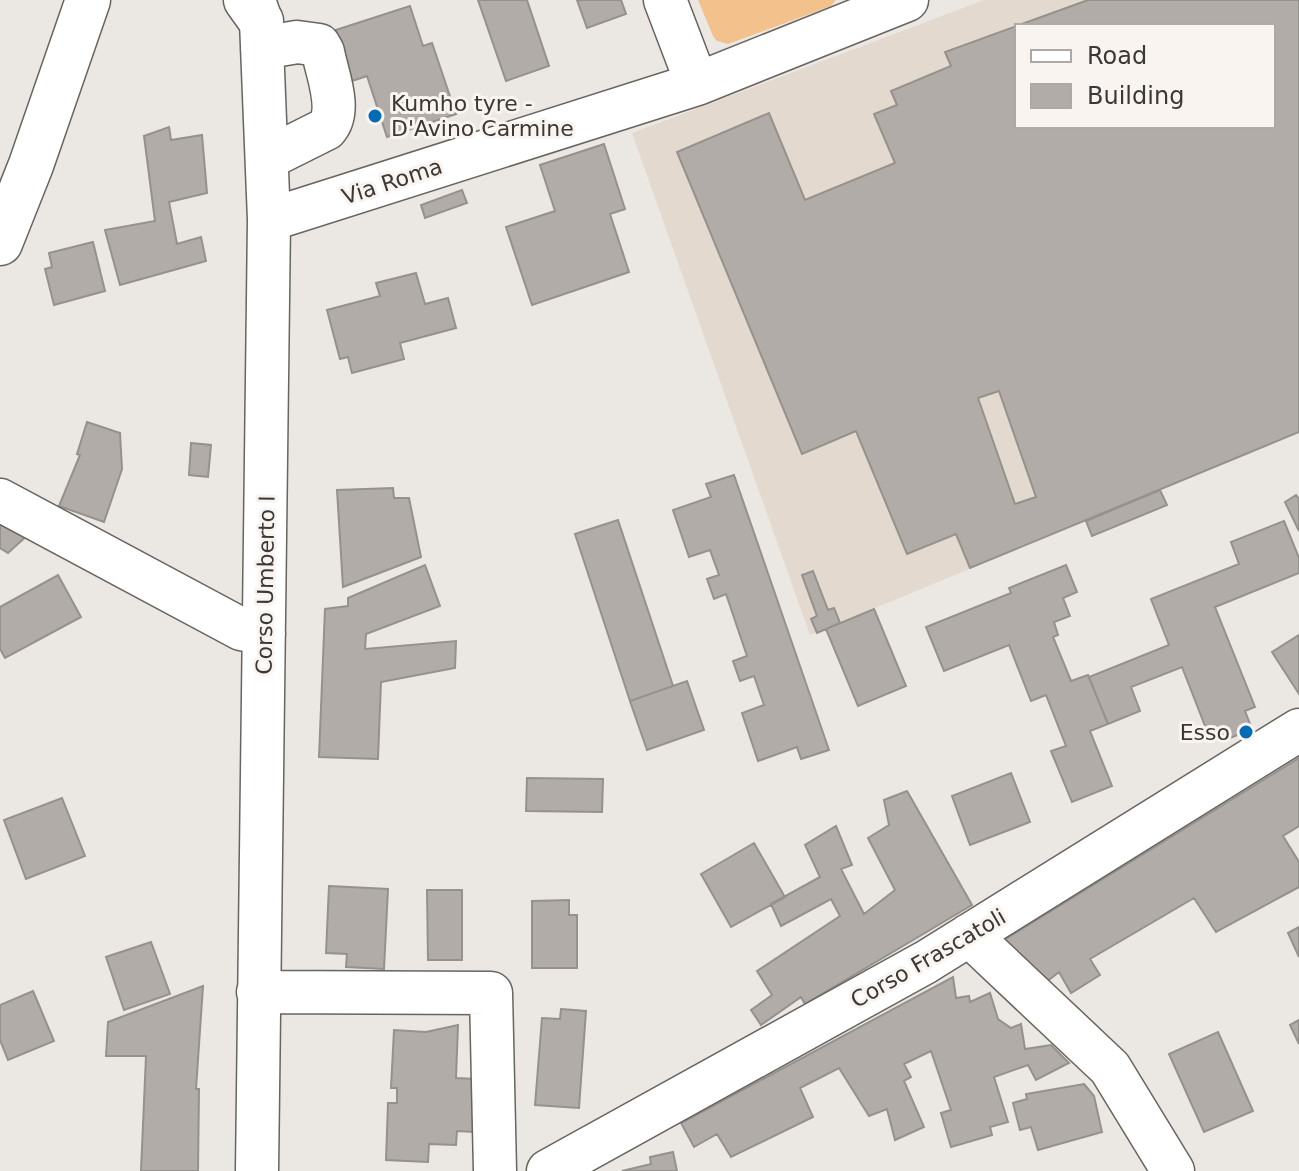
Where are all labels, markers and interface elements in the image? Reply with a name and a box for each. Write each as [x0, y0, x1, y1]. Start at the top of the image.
legend [1015, 24, 1275, 128]
text: Road [1087, 42, 1147, 70]
text: Building [1087, 82, 1184, 110]
place label: Kumho tyre - D'Avino Carmine [391, 91, 574, 141]
marker: Kumho tyre - D'Avino Carmine [366, 107, 384, 125]
street label: Via Roma [339, 154, 445, 209]
street label: Corso Umberto I [251, 495, 280, 675]
place label: Esso [1180, 720, 1230, 745]
marker: Esso [1237, 723, 1255, 741]
street label: Corso Frascatoli [846, 904, 1010, 1013]

